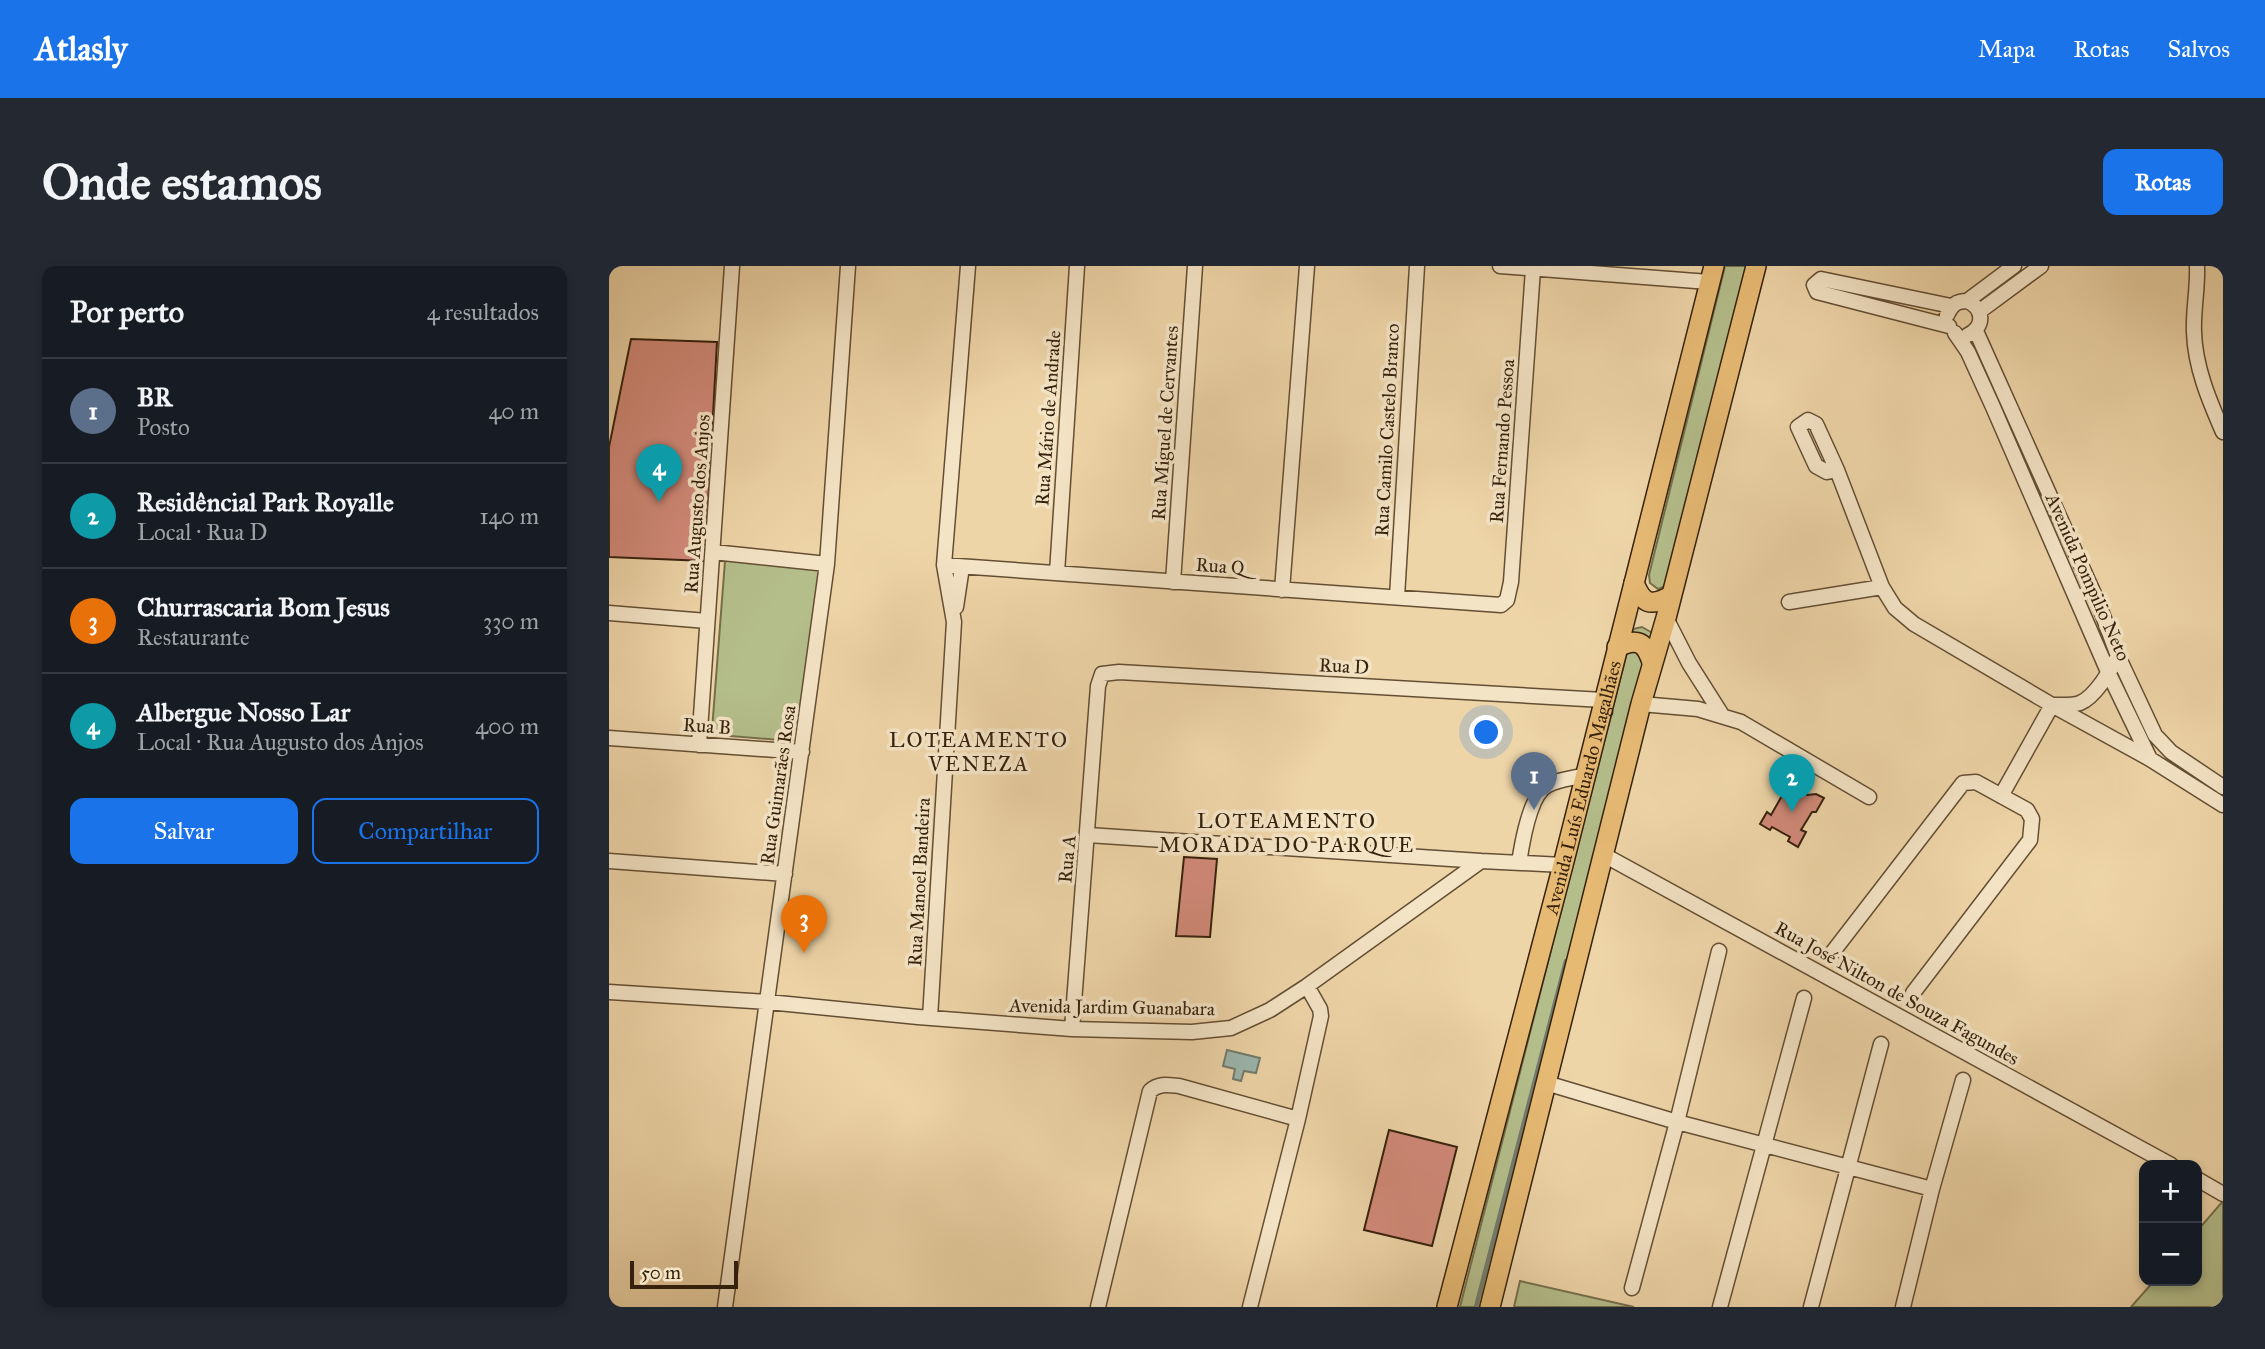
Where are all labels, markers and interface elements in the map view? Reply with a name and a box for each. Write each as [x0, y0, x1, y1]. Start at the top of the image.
text: Atlasly [35, 29, 127, 69]
text: Mapa [1978, 34, 2035, 64]
text: Rotas [2073, 34, 2129, 64]
text: Salvos [2167, 34, 2230, 64]
button: Rotas [2103, 149, 2223, 215]
text: Onde estamos [42, 153, 322, 212]
text: Por perto [70, 294, 184, 330]
text: 4 resultados [427, 298, 539, 326]
street label: Rua Camilo Castelo Branco [1370, 322, 1404, 537]
street label: Rua Miguel de Cervantes [1147, 325, 1184, 521]
street label: Rua Mário de Andrade [1030, 329, 1066, 507]
street label: Rua Fernando Pessoa [1485, 357, 1519, 524]
text: BR [137, 381, 172, 413]
text: 1 [88, 397, 98, 425]
text: 40 m [489, 397, 539, 425]
text: Posto [137, 413, 190, 441]
street label: Rua Augusto dos Anjos [679, 414, 716, 594]
pin: 4 [636, 444, 682, 502]
text: Residêncial Park Royalle [137, 486, 394, 518]
street label: Avenida Pompilio Neto [2040, 489, 2135, 665]
text: 2 [87, 502, 99, 530]
text: 140 m [479, 502, 539, 530]
text: Local · Rua D [137, 518, 267, 546]
street label: Rua Q [1195, 553, 1259, 580]
text: Churrascaria Bom Jesus [137, 591, 390, 623]
text: 3 [88, 607, 98, 635]
text: 330 m [483, 607, 539, 635]
text: Restaurante [137, 623, 250, 651]
street label: Rua D [1318, 653, 1370, 679]
street label: Avenida Luís Eduardo Magalhães [1539, 658, 1626, 918]
text: Albergue Nosso Lar [137, 696, 350, 728]
street label: Rua Guimarães Rosa [755, 703, 801, 866]
text: 4 [87, 712, 99, 740]
text: 400 m [475, 712, 539, 740]
street label: Rua B [682, 713, 732, 739]
your location [1469, 715, 1503, 749]
district label: LOTEAMENTO VENEZA [889, 727, 1069, 777]
text: Local · Rua Augusto dos Anjos [137, 728, 424, 756]
pin: 1 [1511, 752, 1557, 810]
pin: 2 [1769, 754, 1815, 812]
street label: Rua Manoel Bandeira [903, 796, 935, 967]
button: Salvar [70, 798, 298, 864]
button: Compartilhar [312, 798, 539, 864]
district label: LOTEAMENTO MORADA DO PARQUE [1159, 808, 1415, 858]
street label: Rua A [1053, 834, 1081, 884]
pin: 3 [781, 895, 827, 953]
street label: Rua José Nilton de Souza Fagundes [1770, 916, 2023, 1071]
street label: Avenida Jardim Guanabara [1008, 994, 1216, 1021]
map controls [2139, 1160, 2202, 1286]
button: + [2139, 1160, 2202, 1223]
button: − [2139, 1223, 2202, 1286]
scale bar [630, 1258, 739, 1290]
text: 50 m [641, 1261, 681, 1284]

